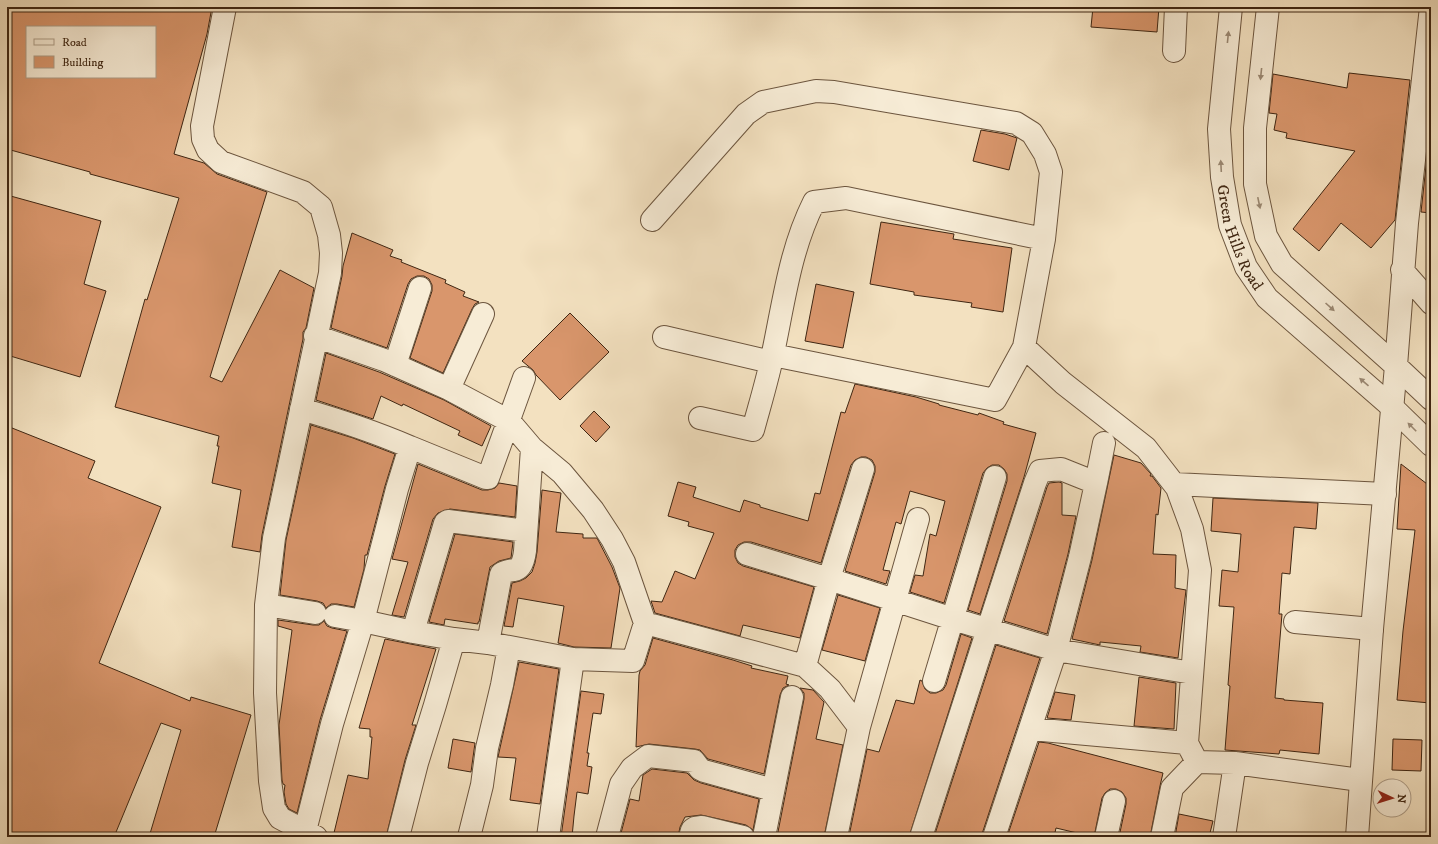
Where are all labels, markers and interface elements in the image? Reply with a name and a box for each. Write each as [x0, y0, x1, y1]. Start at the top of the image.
legend [26, 26, 156, 78]
one-way arrow [1225, 31, 1232, 43]
text: Road [62, 35, 87, 50]
text: Building [62, 55, 103, 70]
one-way arrow [1258, 68, 1264, 80]
one-way arrow [1218, 159, 1224, 172]
street label: Green Hills Road [1212, 183, 1268, 294]
one-way arrow [1256, 197, 1262, 209]
one-way arrow [1324, 302, 1335, 311]
one-way arrow [1359, 378, 1369, 387]
one-way arrow [1407, 422, 1417, 431]
north arrow [1372, 778, 1412, 818]
text: N [1394, 794, 1408, 804]

